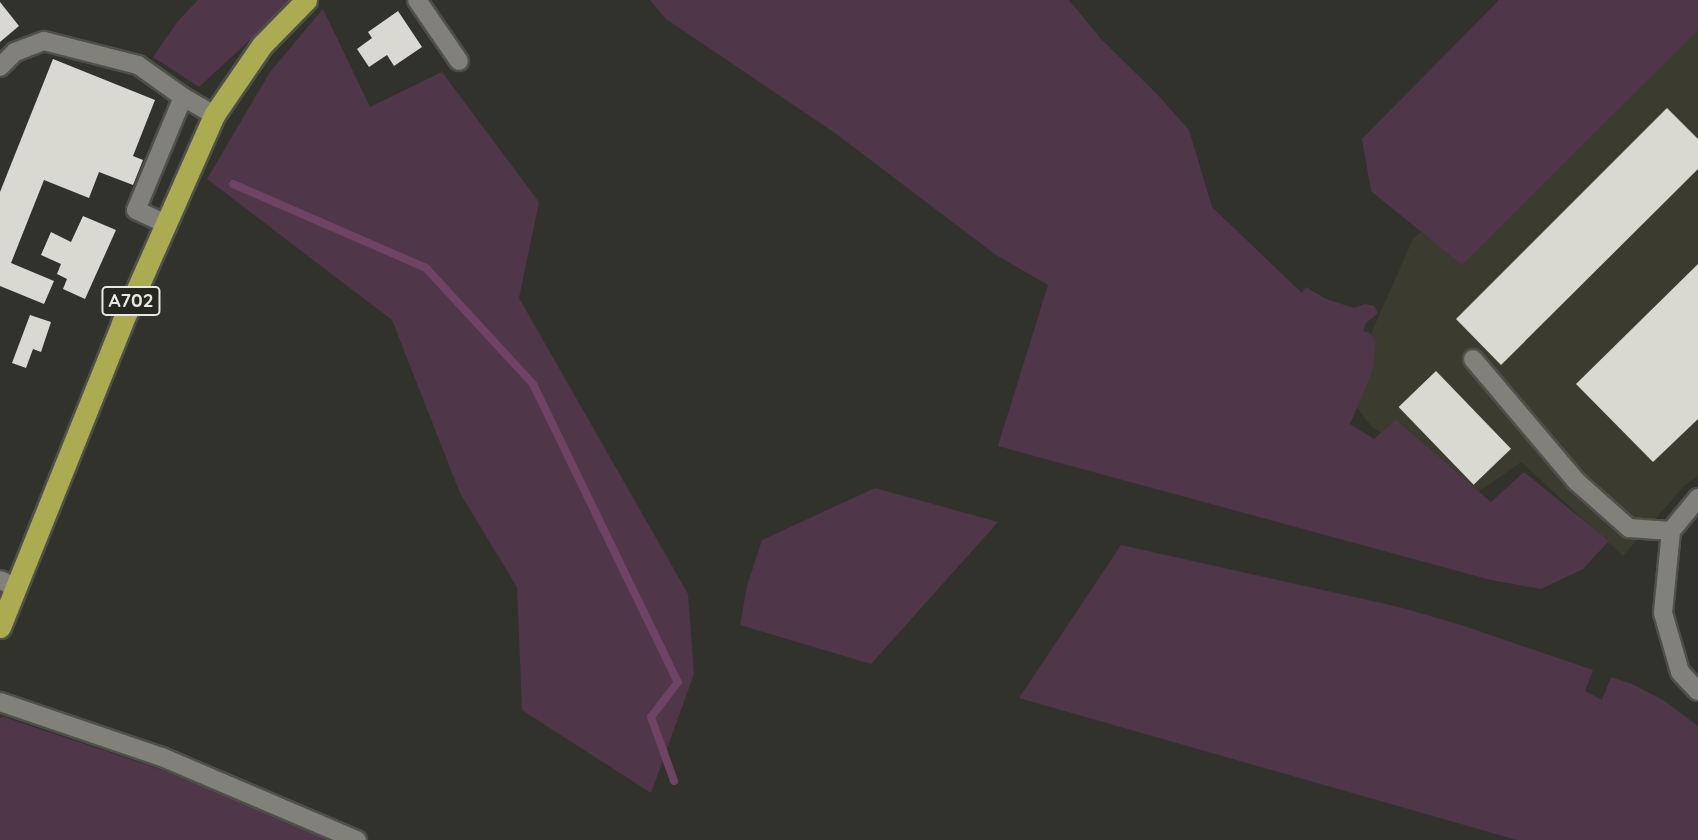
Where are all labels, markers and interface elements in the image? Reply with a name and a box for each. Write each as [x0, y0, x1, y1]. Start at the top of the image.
road number: A702 [101, 286, 161, 316]

